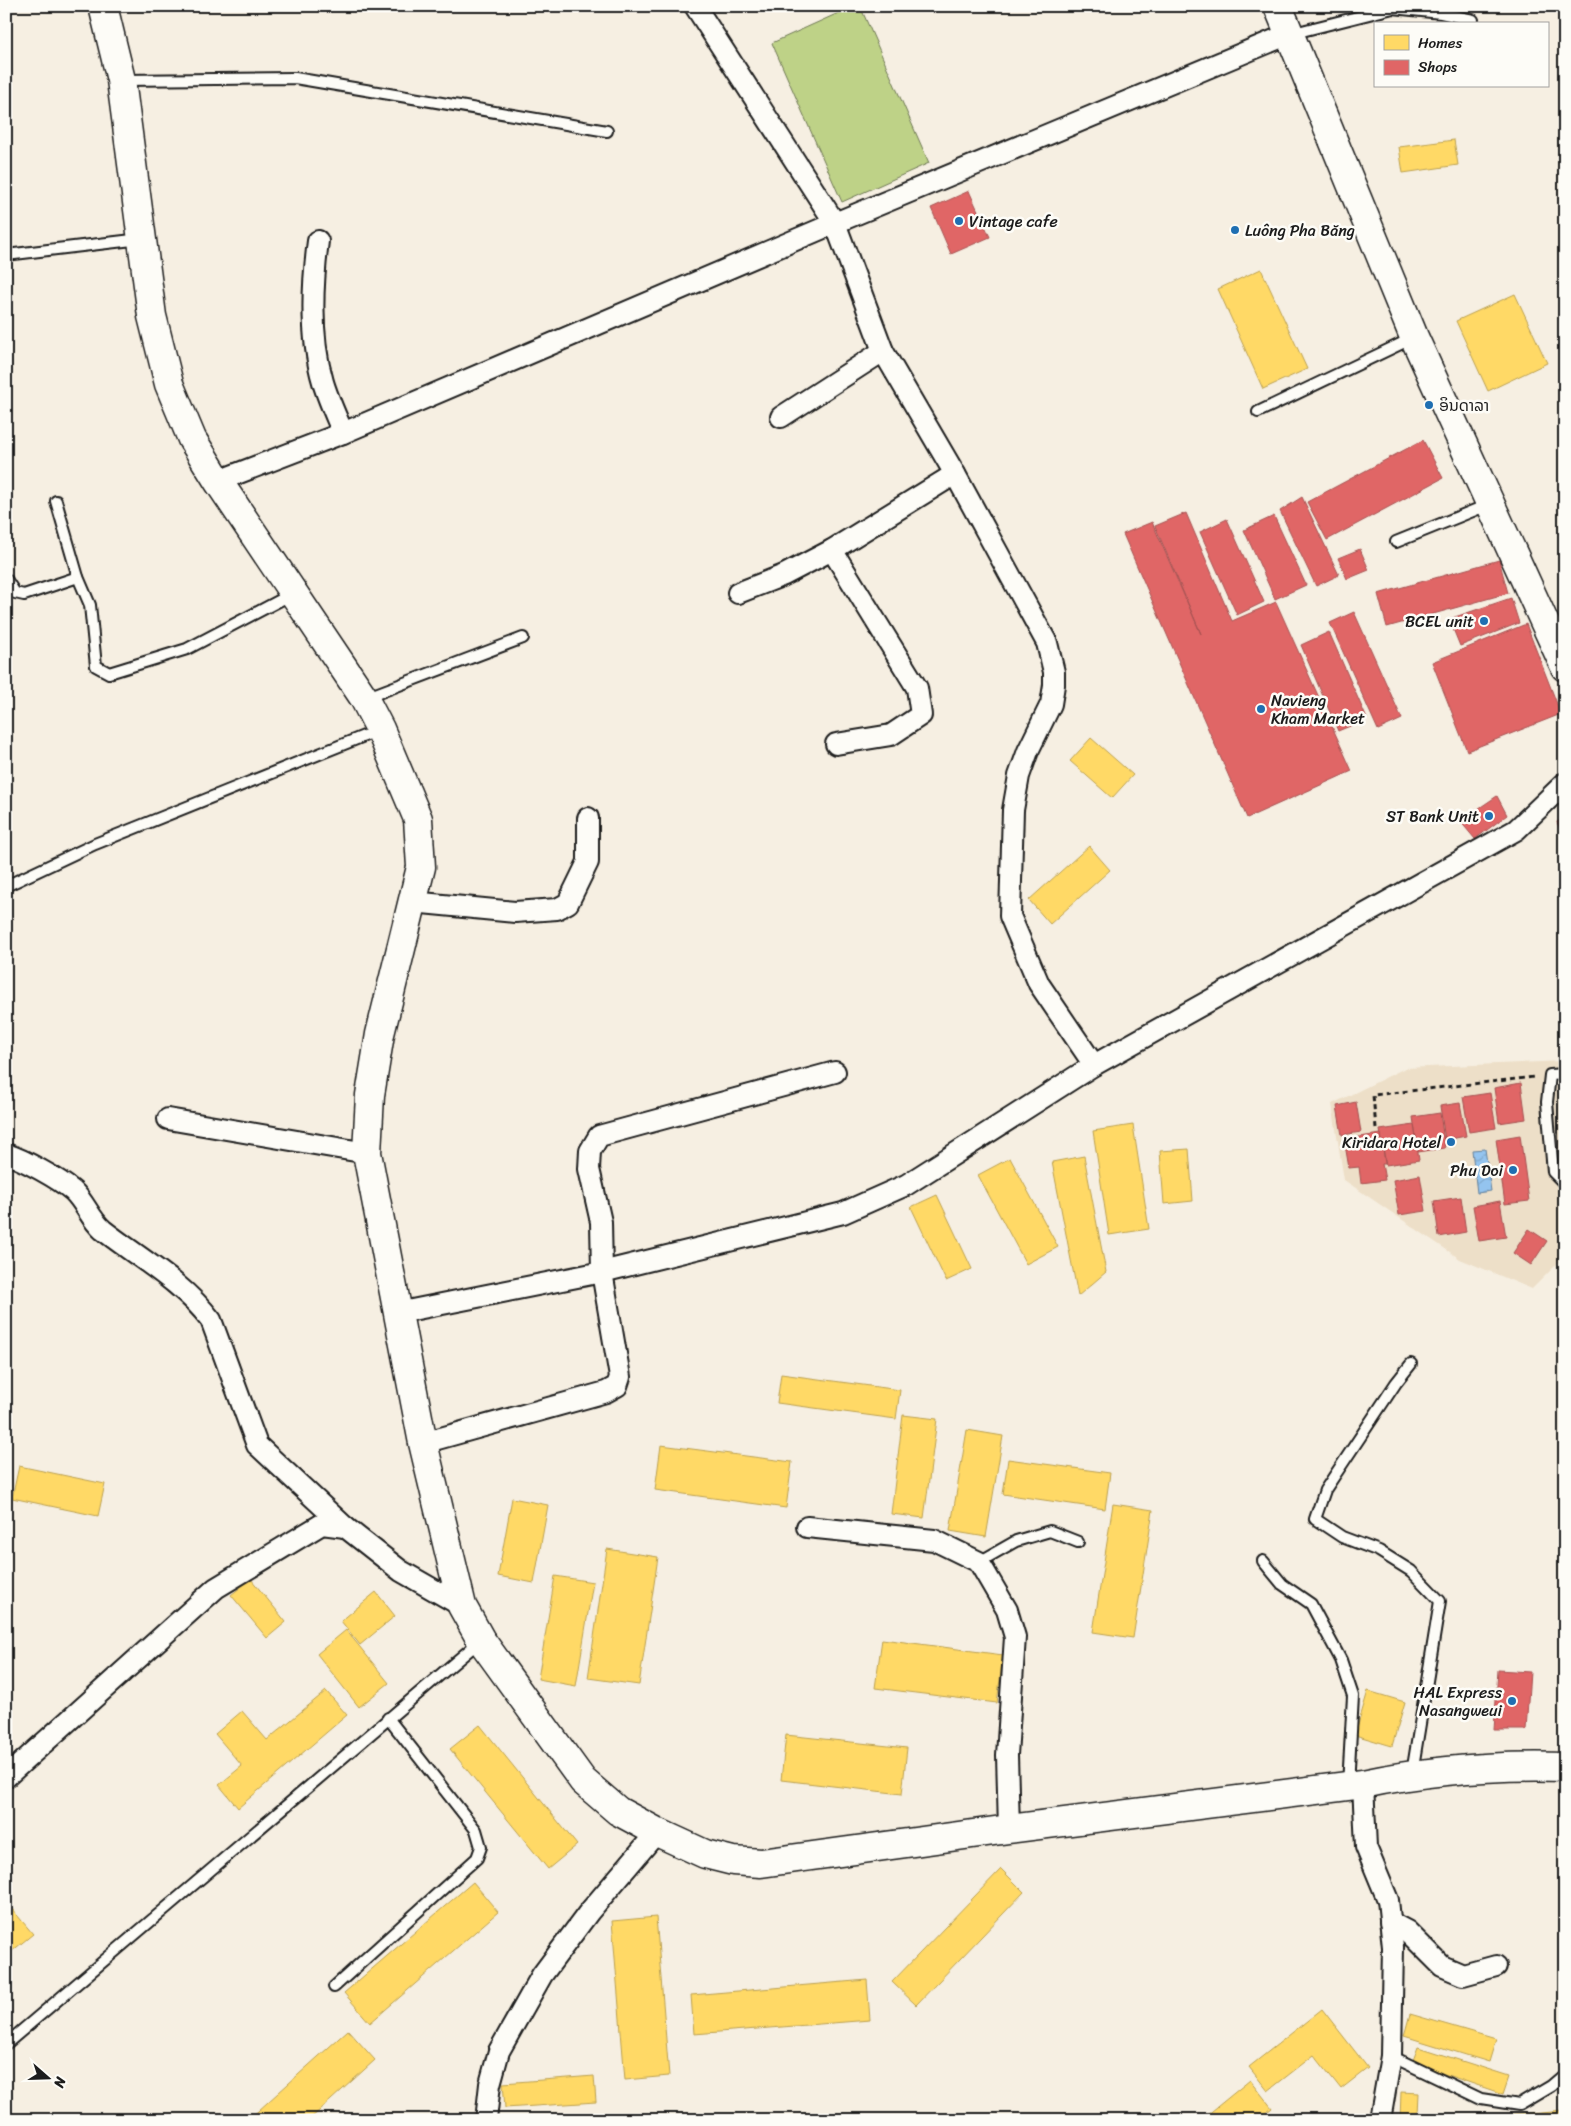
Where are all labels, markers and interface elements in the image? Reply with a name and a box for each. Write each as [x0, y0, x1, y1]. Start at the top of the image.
legend [1374, 22, 1548, 88]
text: Homes [1418, 30, 1462, 56]
text: Shops [1418, 54, 1458, 80]
place label: Vintage cafe [969, 207, 1058, 236]
marker: Vintage cafe [953, 215, 965, 227]
place label: Luông Pha Băng [1245, 216, 1355, 245]
marker: Luông Pha Băng [1229, 224, 1241, 236]
place label: ອິນດາລາ [1439, 391, 1489, 420]
marker: ອິນດາລາ [1423, 399, 1435, 411]
place label: BCEL unit [1405, 607, 1474, 636]
marker: BCEL unit [1478, 615, 1490, 627]
place label: Navieng Kham Market [1271, 686, 1365, 733]
marker: Navieng Kham Market [1255, 703, 1267, 715]
place label: ST Bank Unit [1386, 802, 1479, 831]
marker: ST Bank Unit [1483, 810, 1495, 822]
place label: Kiridara Hotel [1342, 1128, 1441, 1157]
marker: Kiridara Hotel [1445, 1136, 1457, 1148]
place label: Phu Doi [1450, 1156, 1504, 1185]
marker: Phu Doi [1507, 1164, 1519, 1176]
place label: HAL Express Nasangweui [1414, 1678, 1503, 1725]
marker: HAL Express Nasangweui [1506, 1695, 1518, 1707]
north arrow [22, 2054, 72, 2104]
text: N [46, 2073, 73, 2091]

